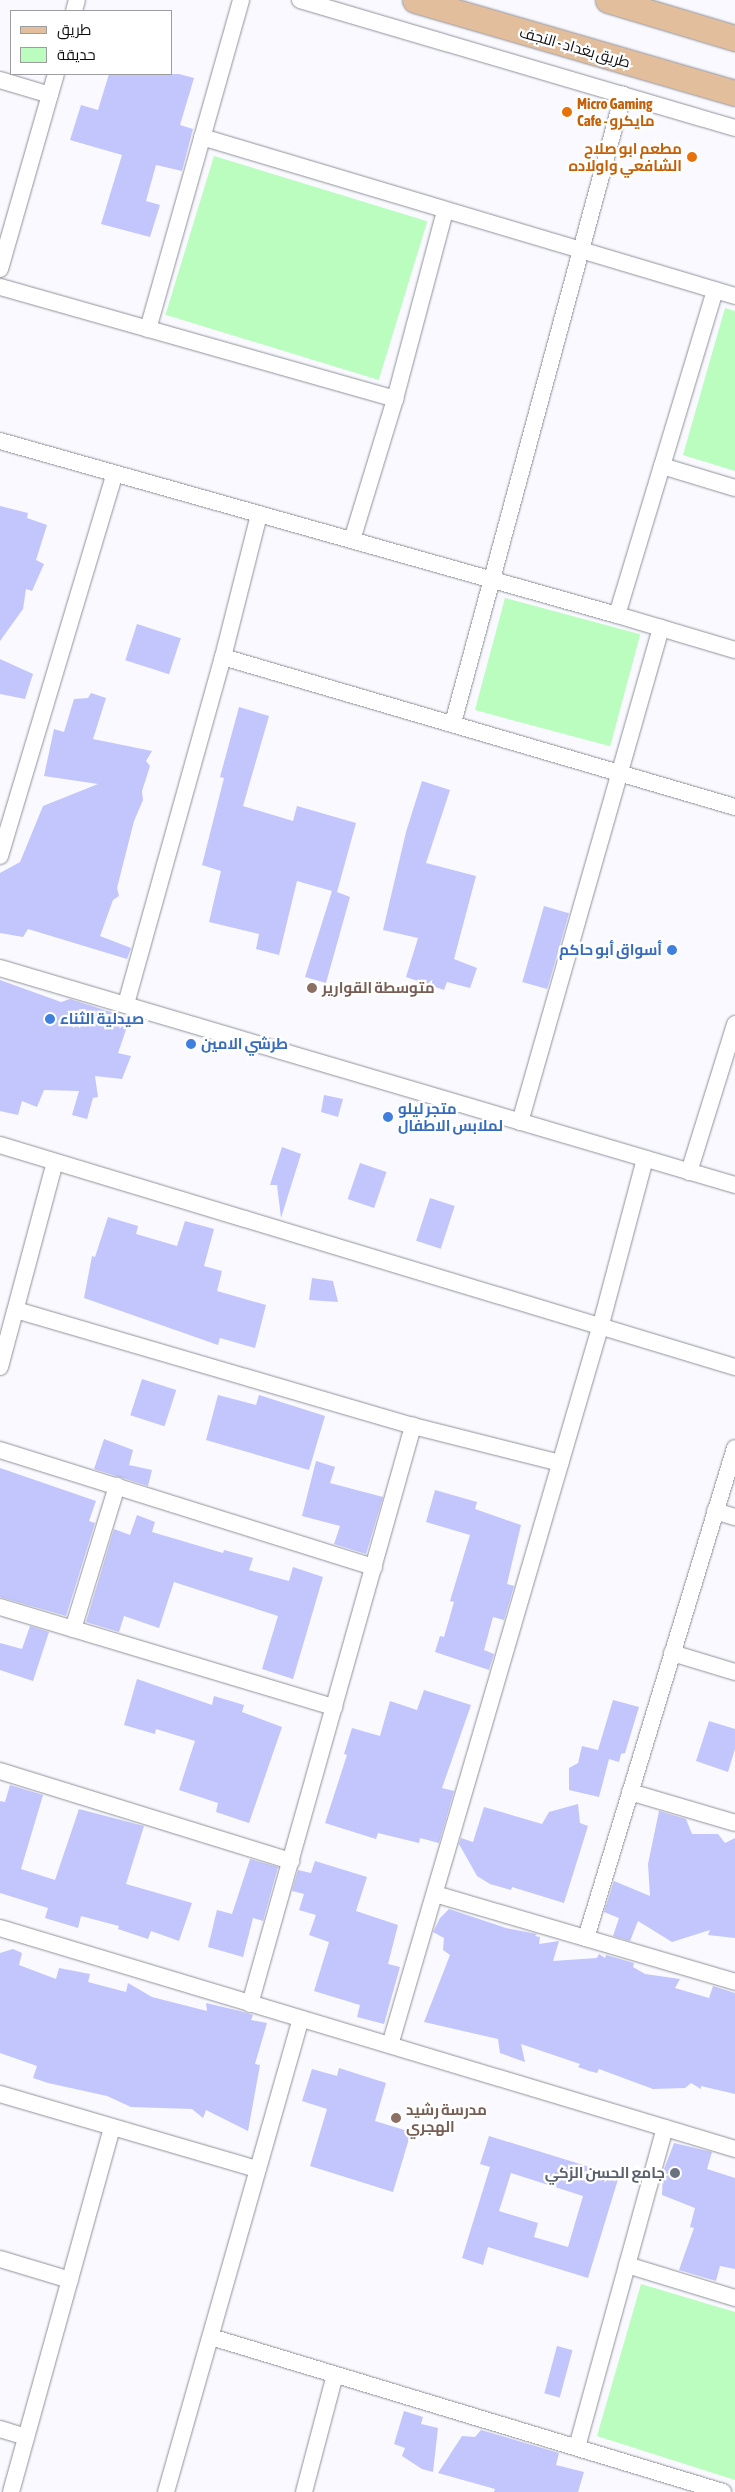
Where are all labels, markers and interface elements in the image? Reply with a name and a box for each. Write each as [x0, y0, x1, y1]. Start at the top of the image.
legend [10, 10, 172, 75]
text: طريق [57, 21, 91, 38]
street label: طريق بغداد - النجف [517, 23, 633, 71]
text: حديقة [57, 46, 96, 63]
place label: Micro Gaming Cafe - مايكرو [577, 94, 655, 129]
marker: Micro Gaming Cafe - مايكرو [561, 106, 573, 118]
place label: مطعم ابو صلاح الشافعي واولاده [568, 139, 682, 174]
marker: مطعم ابو صلاح الشافعي واولاده [686, 151, 698, 163]
place label: أسواق أبو حاكم [559, 941, 662, 959]
marker: أسواق أبو حاكم [666, 944, 678, 956]
place label: متوسطة القوارير [322, 979, 435, 997]
marker: متوسطة القوارير [306, 982, 318, 994]
place label: صيدلية الثناء [60, 1010, 144, 1028]
marker: صيدلية الثناء [44, 1013, 56, 1025]
place label: طرشي الامين [201, 1035, 288, 1053]
marker: طرشي الامين [185, 1038, 197, 1050]
place label: متجر ليلو لملابس الاطفال [398, 1099, 503, 1134]
marker: متجر ليلو لملابس الاطفال [382, 1111, 394, 1123]
place label: مدرسة رشيد الهجري [406, 2100, 487, 2135]
marker: مدرسة رشيد الهجري [390, 2112, 402, 2124]
place label: جامع الحسن الزكي [545, 2164, 665, 2182]
marker: جامع الحسن الزكي [669, 2167, 681, 2179]

